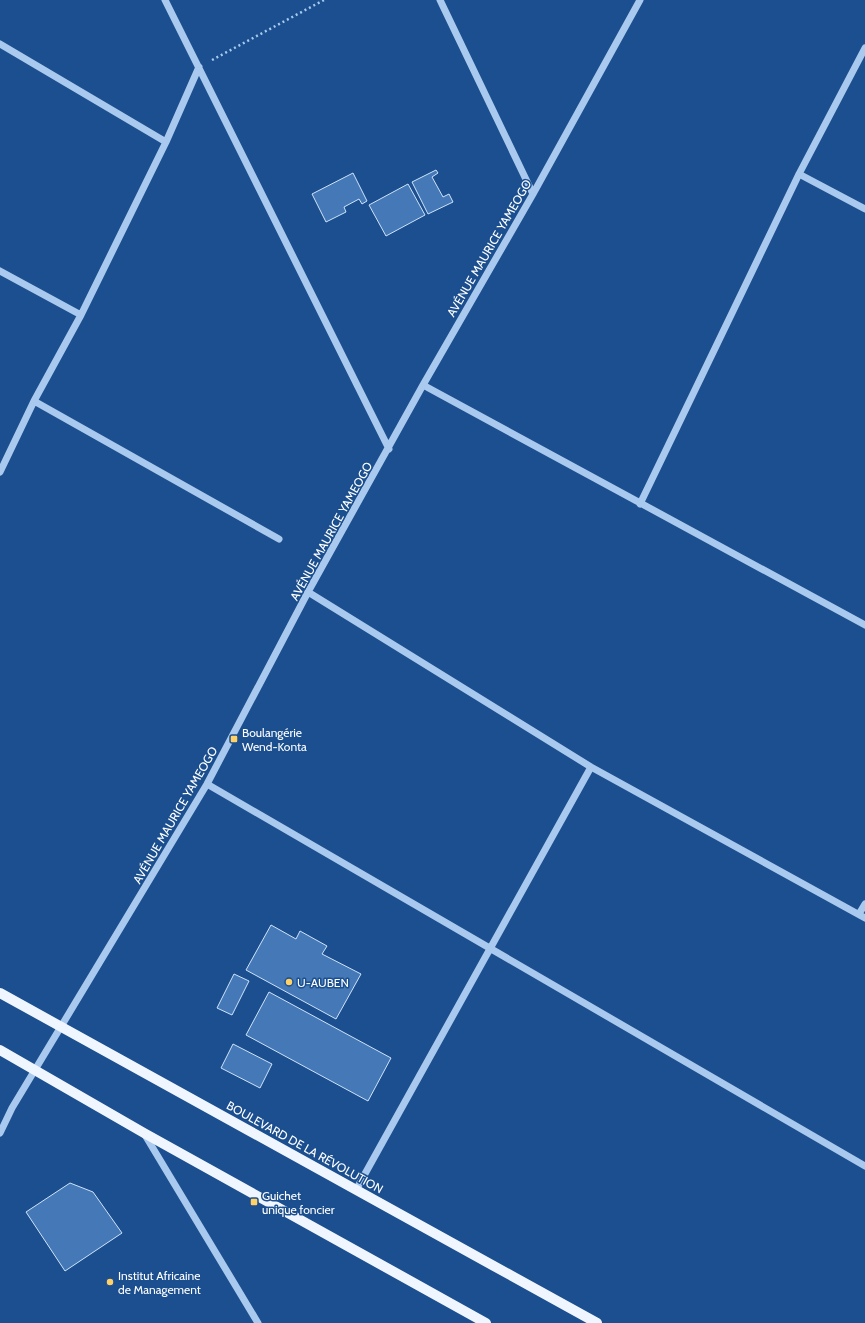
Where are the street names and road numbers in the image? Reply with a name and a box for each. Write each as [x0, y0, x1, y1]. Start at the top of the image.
street label: AVÉNUE MAURICE YAMEOGO [443, 177, 535, 319]
street label: AVÉNUE MAURICE YAMEOGO [287, 459, 375, 603]
street label: AVÉNUE MAURICE YAMEOGO [129, 744, 221, 886]
street label: BOULEVARD DE LA RÉVOLUTION [224, 1098, 386, 1196]

